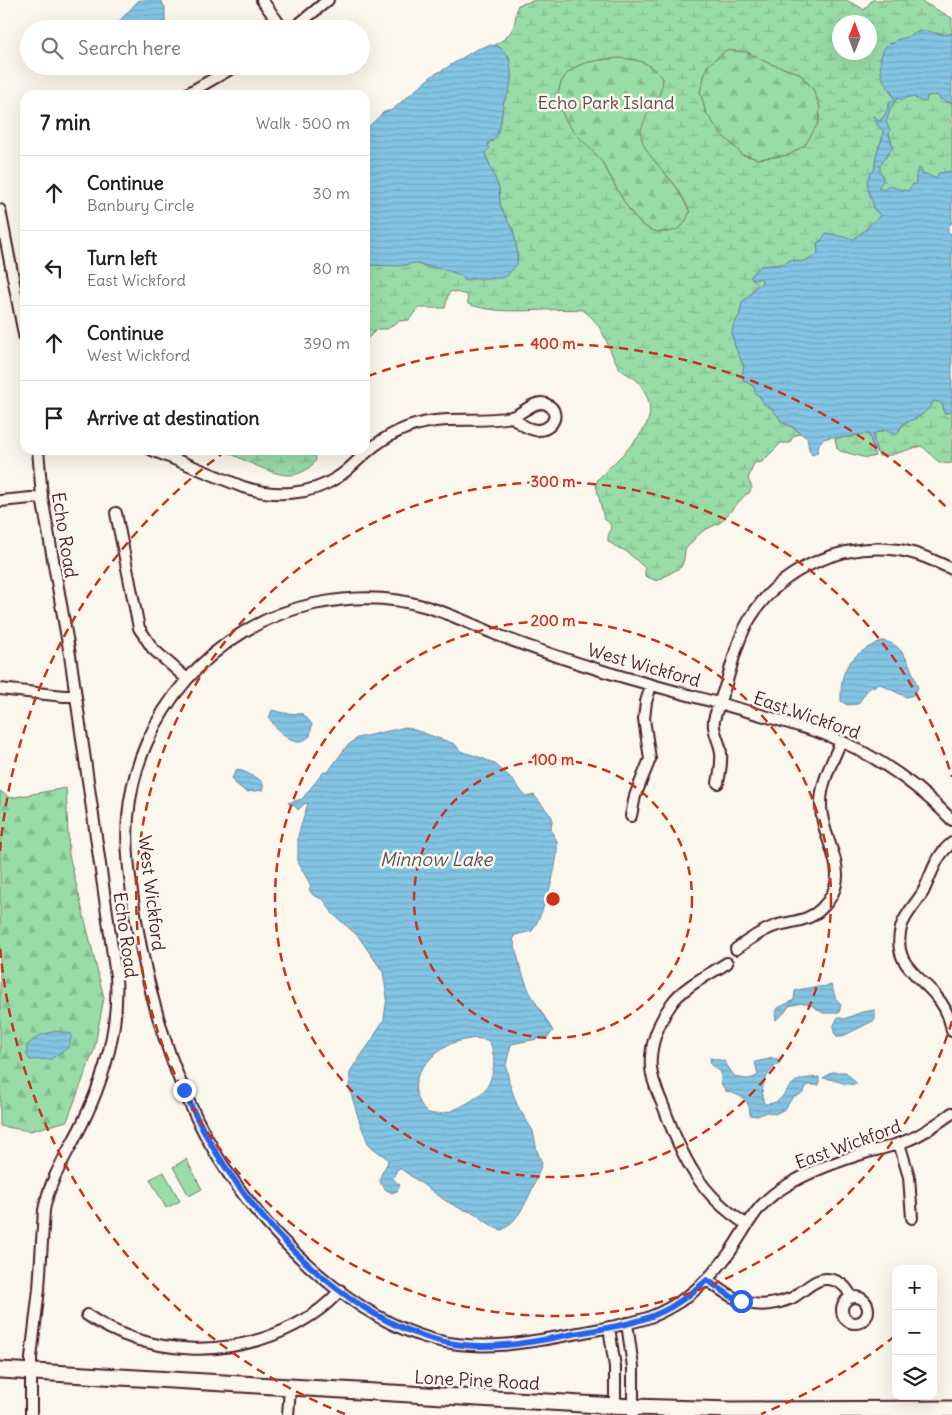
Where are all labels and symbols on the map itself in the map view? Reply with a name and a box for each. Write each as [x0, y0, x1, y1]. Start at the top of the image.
north arrow [832, 15, 877, 60]
park label: Echo Park Island [537, 91, 675, 114]
text: 400 m [530, 334, 576, 353]
text: 300 m [531, 472, 576, 491]
street label: Echo Road [47, 491, 83, 580]
text: 200 m [531, 611, 575, 630]
street label: West Wickford [585, 638, 703, 692]
street label: East Wickford [751, 686, 864, 744]
text: 100 m [532, 750, 574, 769]
street label: West Wickford [134, 834, 171, 952]
water label: Minnow Lake [380, 847, 494, 871]
centre of rings [544, 890, 562, 908]
street label: Echo Road [109, 891, 143, 980]
route end [173, 1079, 196, 1102]
street label: East Wickford [792, 1114, 905, 1174]
route start [730, 1290, 753, 1313]
street label: Lone Pine Road [414, 1365, 541, 1395]

